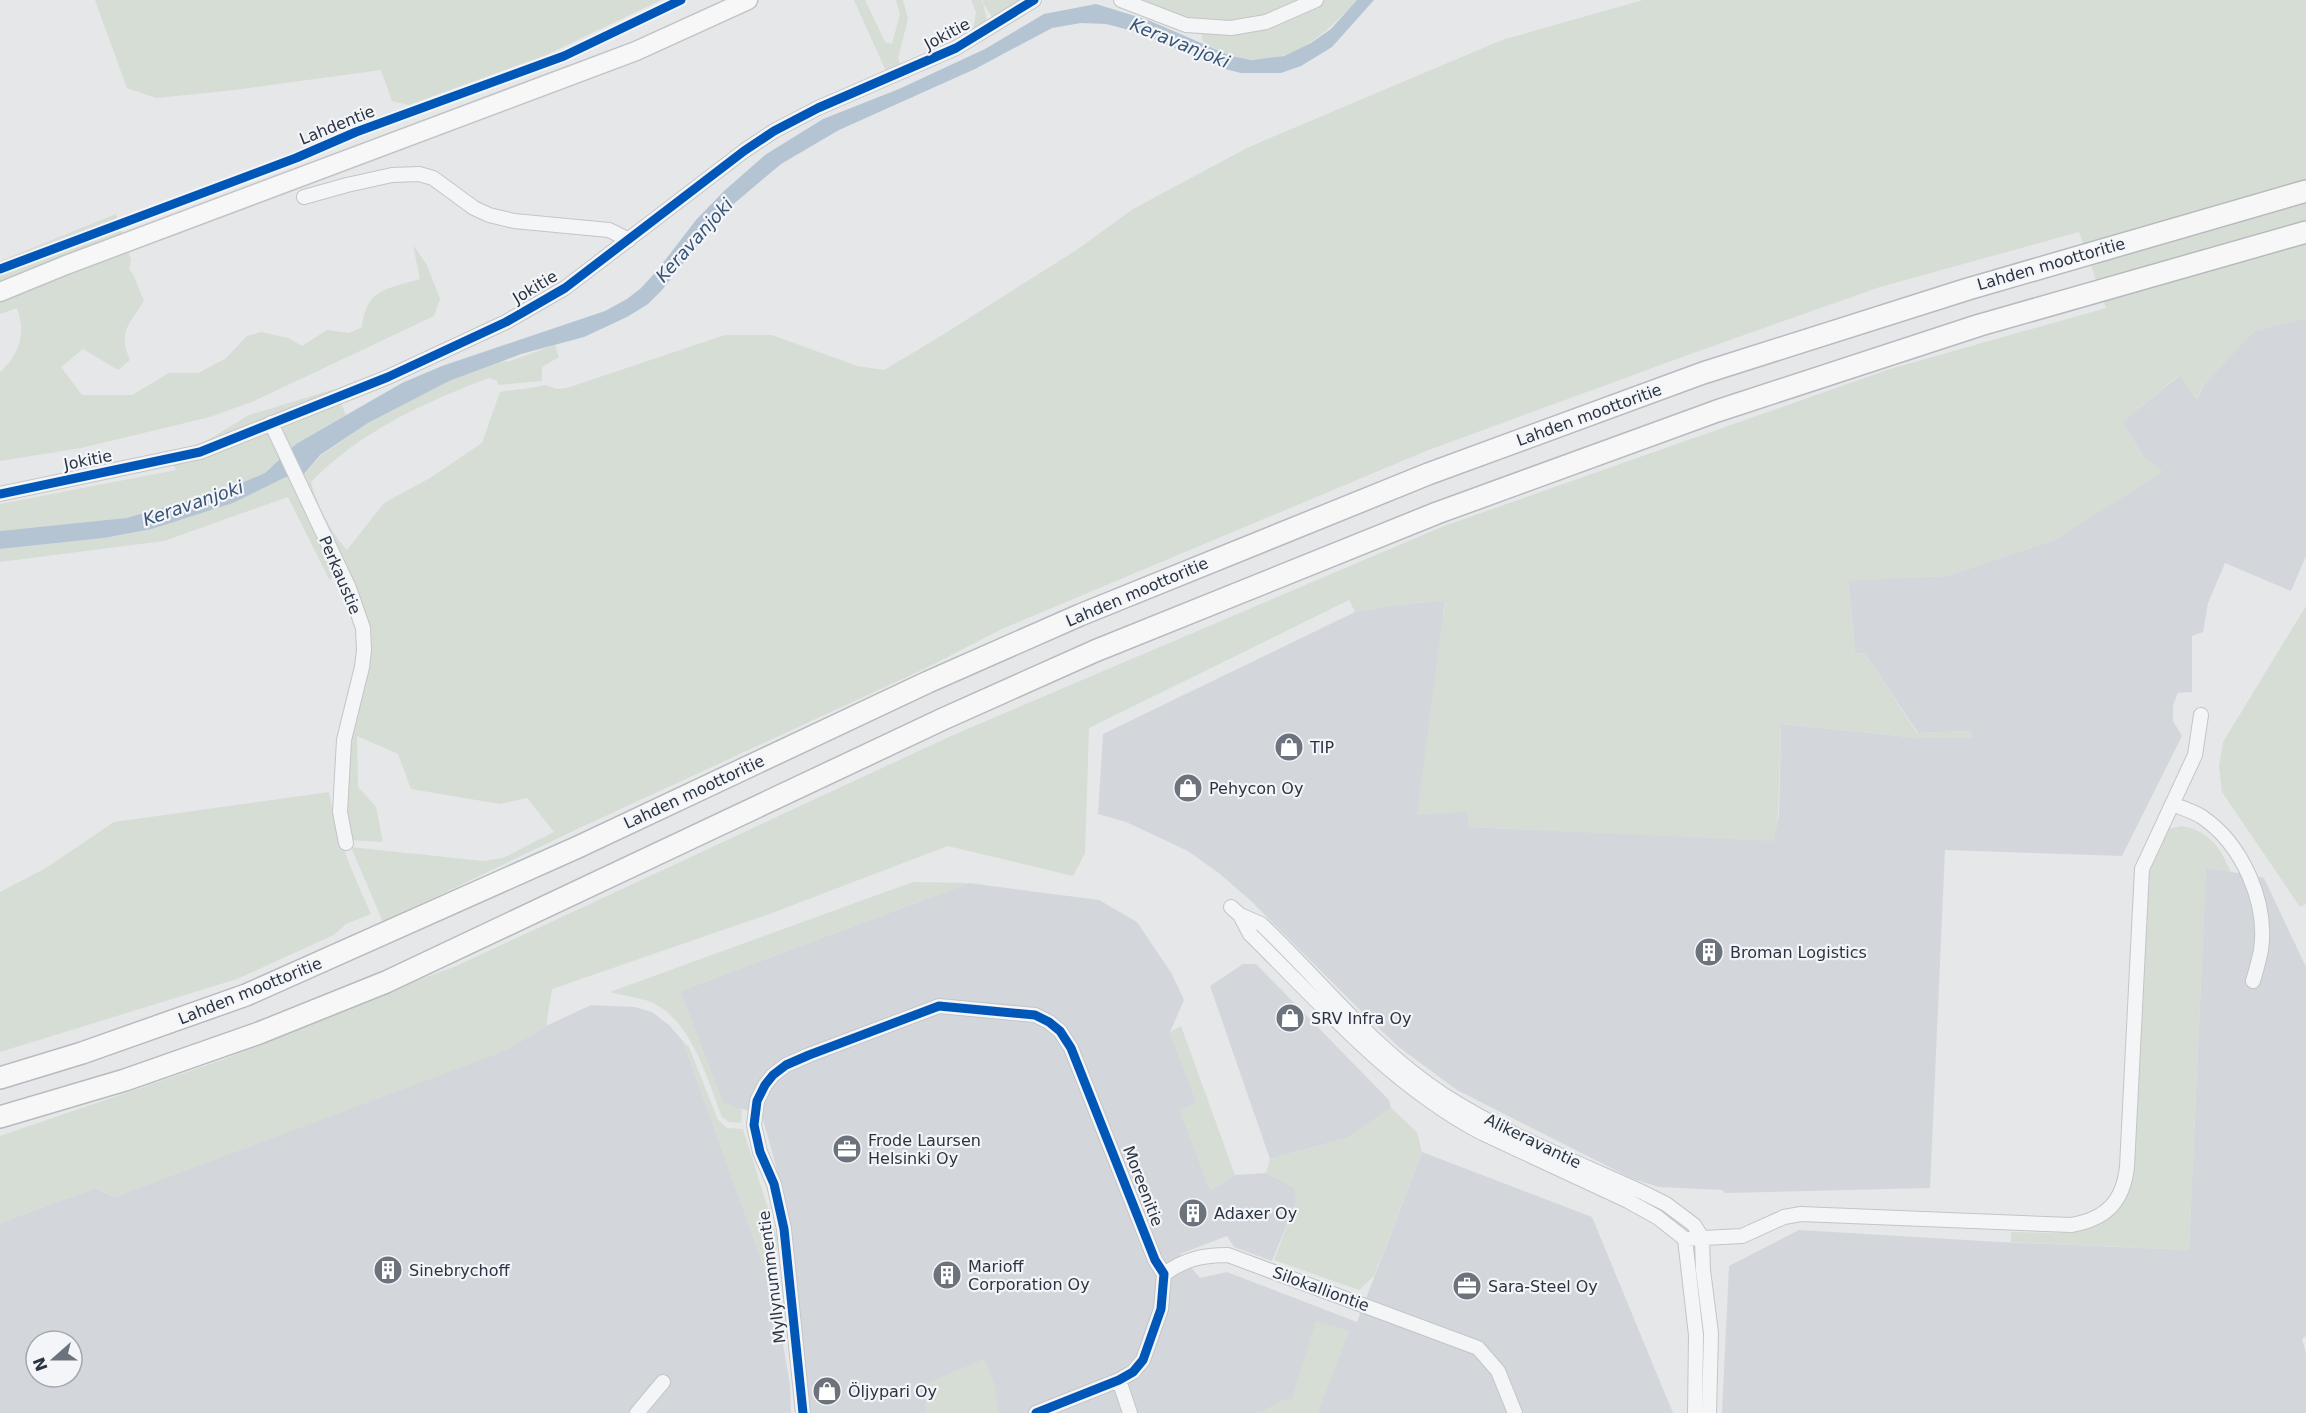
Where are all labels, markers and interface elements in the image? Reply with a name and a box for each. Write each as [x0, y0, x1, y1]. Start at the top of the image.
street label: Jokitie [920, 14, 973, 54]
water label: Keravanjoki [1127, 14, 1233, 72]
street label: Lahdentie [297, 101, 377, 149]
water label: Keravanjoki [651, 194, 737, 286]
street label: Lahden moottoritie [1975, 234, 2127, 294]
street label: Jokitie [508, 266, 561, 308]
street label: Lahden moottoritie [1514, 380, 1664, 450]
street label: Jokitie [61, 446, 114, 474]
water label: Keravanjoki [140, 476, 246, 530]
street label: Perkaustie [315, 533, 365, 617]
street label: Lahden moottoritie [1063, 553, 1211, 631]
shop icon: TIP [1273, 731, 1305, 763]
place label: TIP [1309, 738, 1334, 757]
street label: Lahden moottoritie [621, 751, 767, 833]
shop icon: Pehycon Oy [1172, 772, 1204, 804]
place label: Pehycon Oy [1209, 779, 1303, 798]
building icon: Broman Logistics [1693, 936, 1725, 968]
place label: Broman Logistics [1730, 943, 1867, 962]
street label: Lahden moottoritie [175, 954, 325, 1028]
shop icon: SRV Infra Oy [1274, 1002, 1306, 1034]
place label: SRV Infra Oy [1311, 1009, 1411, 1028]
street label: Alikeravantie [1482, 1110, 1584, 1172]
place label: Frode Laursen Helsinki Oy [868, 1131, 981, 1168]
office icon: Frode Laursen Helsinki Oy [831, 1133, 863, 1165]
street label: Moreenitie [1119, 1143, 1167, 1229]
building icon: Adaxer Oy [1177, 1197, 1209, 1229]
place label: Adaxer Oy [1214, 1204, 1297, 1223]
street label: Myllynummentie [754, 1210, 790, 1344]
building icon: Sinebrychoff [372, 1254, 404, 1286]
place label: Marioff Corporation Oy [968, 1257, 1090, 1294]
building icon: Marioff Corporation Oy [931, 1259, 963, 1291]
place label: Sinebrychoff [409, 1261, 511, 1280]
street label: Silokalliontie [1270, 1263, 1372, 1315]
office icon: Sara-Steel Oy [1451, 1270, 1483, 1302]
place label: Sara-Steel Oy [1488, 1277, 1598, 1296]
north arrow [24, 1329, 84, 1389]
text: N [29, 1355, 52, 1374]
shop icon: Öljypari Oy [811, 1375, 843, 1407]
place label: Öljypari Oy [848, 1382, 937, 1401]

